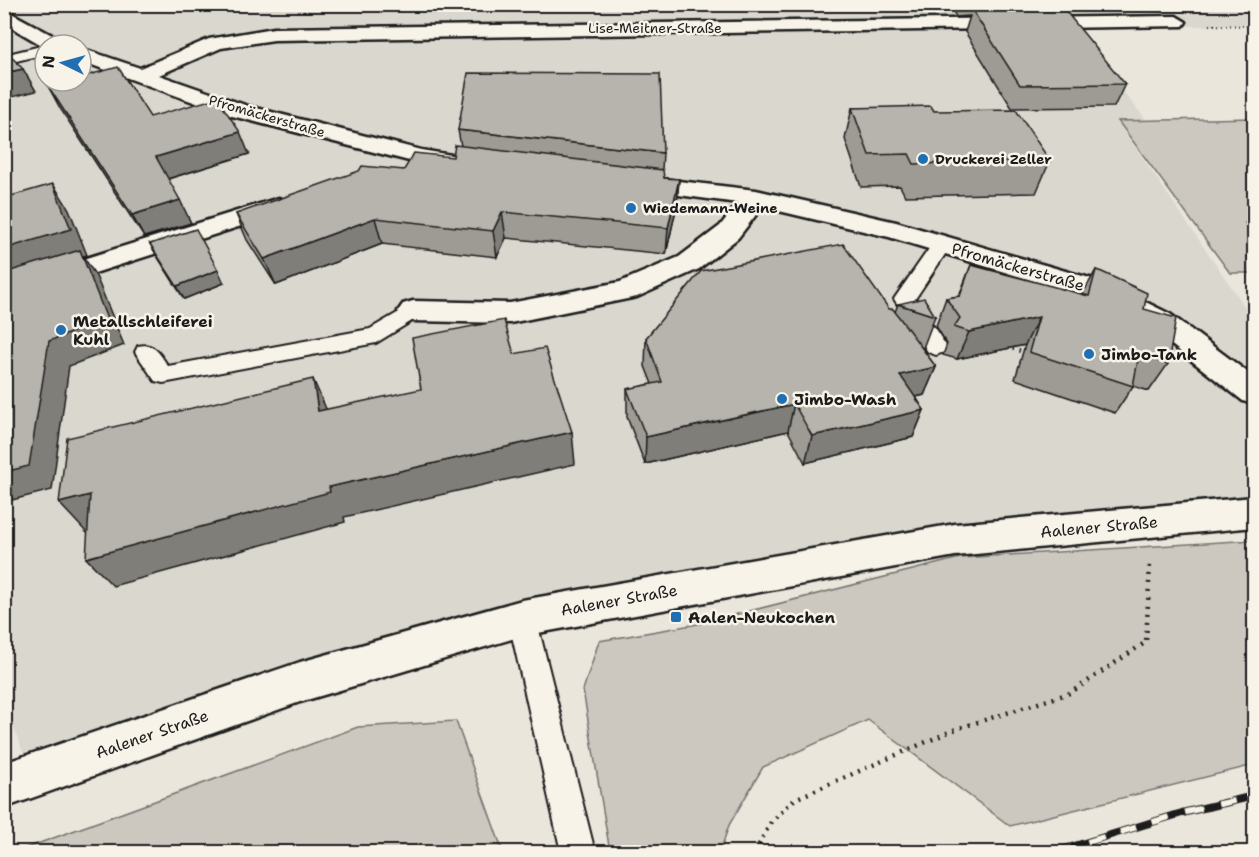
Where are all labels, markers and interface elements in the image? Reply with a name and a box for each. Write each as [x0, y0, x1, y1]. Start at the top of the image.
street label: Lise-Meitner-Straße [588, 19, 722, 37]
north arrow [33, 33, 93, 93]
text: N [38, 55, 60, 69]
street label: Pfromäckerstraße [207, 91, 327, 141]
place label: Druckerei Zeller [935, 150, 1052, 168]
marker: Druckerei Zeller [916, 152, 930, 166]
place label: Wiedemann-Weine [643, 199, 778, 217]
marker: Wiedemann-Weine [624, 201, 638, 215]
street label: Pfromäckerstraße [949, 238, 1087, 296]
place label: Metallschleiferei Kuhl [73, 311, 213, 350]
marker: Metallschleiferei Kuhl [54, 323, 68, 337]
place label: Jimbo-Tank [1101, 344, 1197, 365]
marker: Jimbo-Tank [1082, 347, 1096, 361]
place label: Jimbo-Wash [794, 389, 897, 410]
marker: Jimbo-Wash [775, 392, 789, 406]
street label: Aalener Straße [1039, 511, 1159, 543]
street label: Aalener Straße [559, 579, 679, 621]
place label: Aalen-Neukochen [688, 607, 835, 628]
marker: Aalen-Neukochen [669, 610, 683, 624]
street label: Aalener Straße [93, 705, 211, 763]

